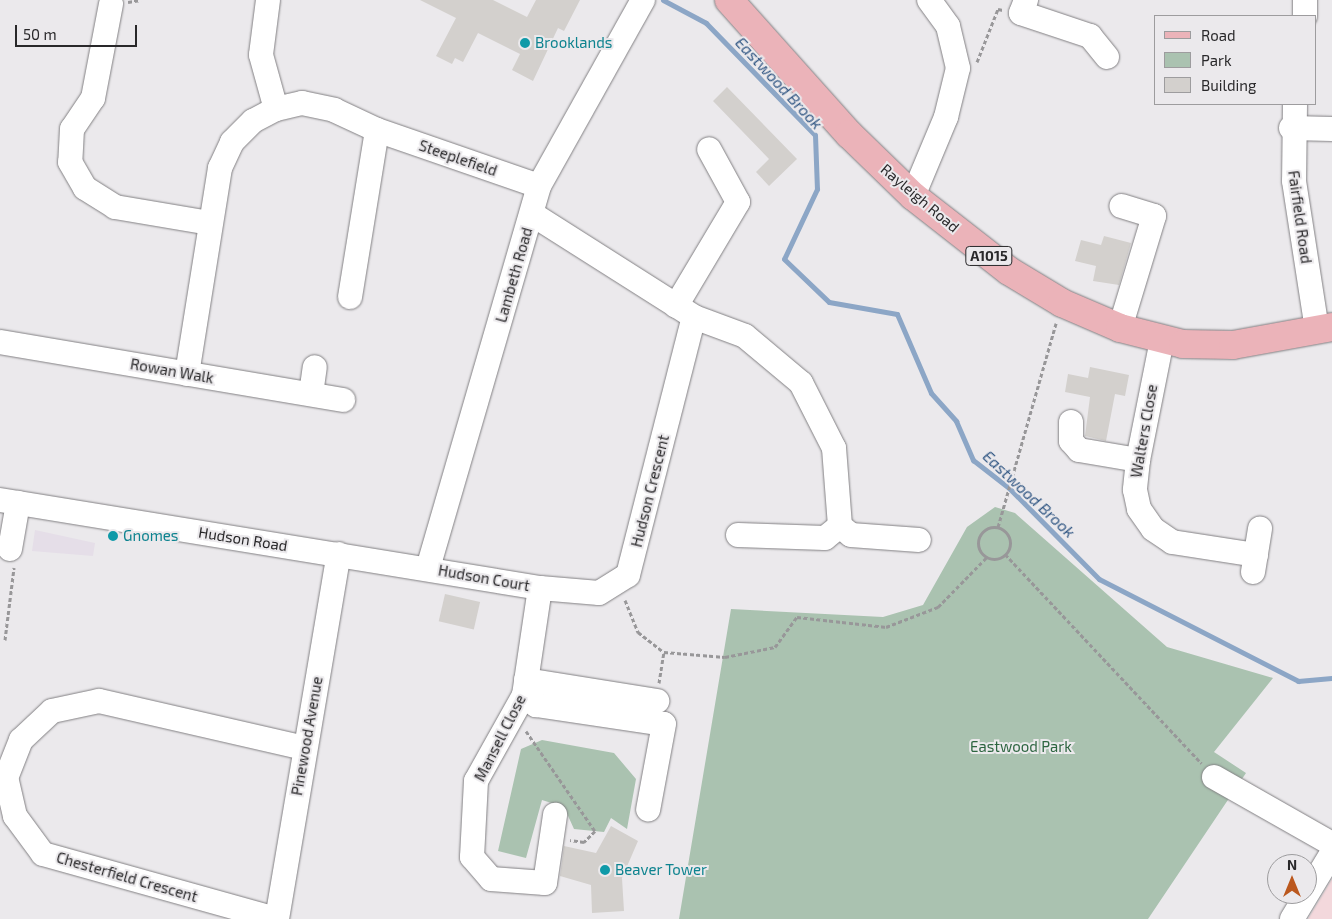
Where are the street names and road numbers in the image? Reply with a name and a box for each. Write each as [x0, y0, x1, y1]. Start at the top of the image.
street label: Steeplefield [417, 136, 499, 180]
street label: Rayleigh Road [877, 160, 963, 236]
street label: Fairfield Road [1285, 169, 1315, 265]
street label: Lambeth Road [492, 225, 536, 325]
road number: A1015 [965, 245, 1013, 268]
street label: Rowan Walk [129, 355, 215, 387]
street label: Walters Close [1127, 383, 1161, 479]
street label: Hudson Crescent [627, 433, 673, 549]
street label: Hudson Road [197, 523, 289, 555]
street label: Hudson Court [437, 561, 531, 595]
street label: Pinewood Avenue [288, 675, 326, 797]
street label: Mansell Close [470, 691, 530, 785]
street label: Chesterfield Crescent [54, 848, 200, 906]

